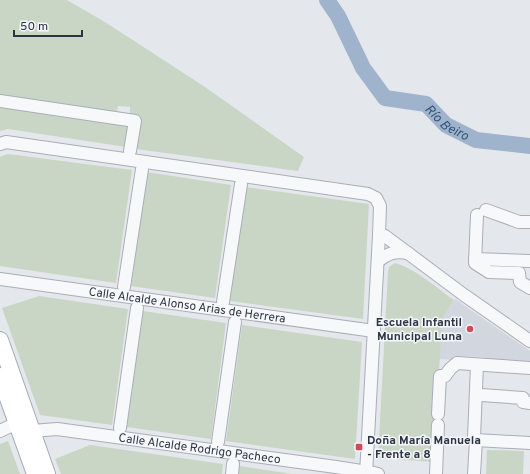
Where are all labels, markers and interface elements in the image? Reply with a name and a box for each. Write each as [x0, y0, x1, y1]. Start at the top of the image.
scale bar [14, 12, 82, 38]
text: 50 m [20, 19, 48, 35]
water label: Río Beiro [421, 102, 471, 145]
street label: Calle Alcalde Alonso Arias de Herrera [88, 284, 287, 328]
place label: Escuela Infantil Municipal Luna [376, 315, 462, 345]
marker: Escuela Infantil Municipal Luna [465, 324, 475, 334]
street label: Calle Alcalde Rodrigo Pacheco [117, 430, 282, 468]
place label: Doña María Manuela - Frente a 8 [367, 433, 481, 463]
marker: Doña María Manuela - Frente a 8 [354, 442, 364, 452]

